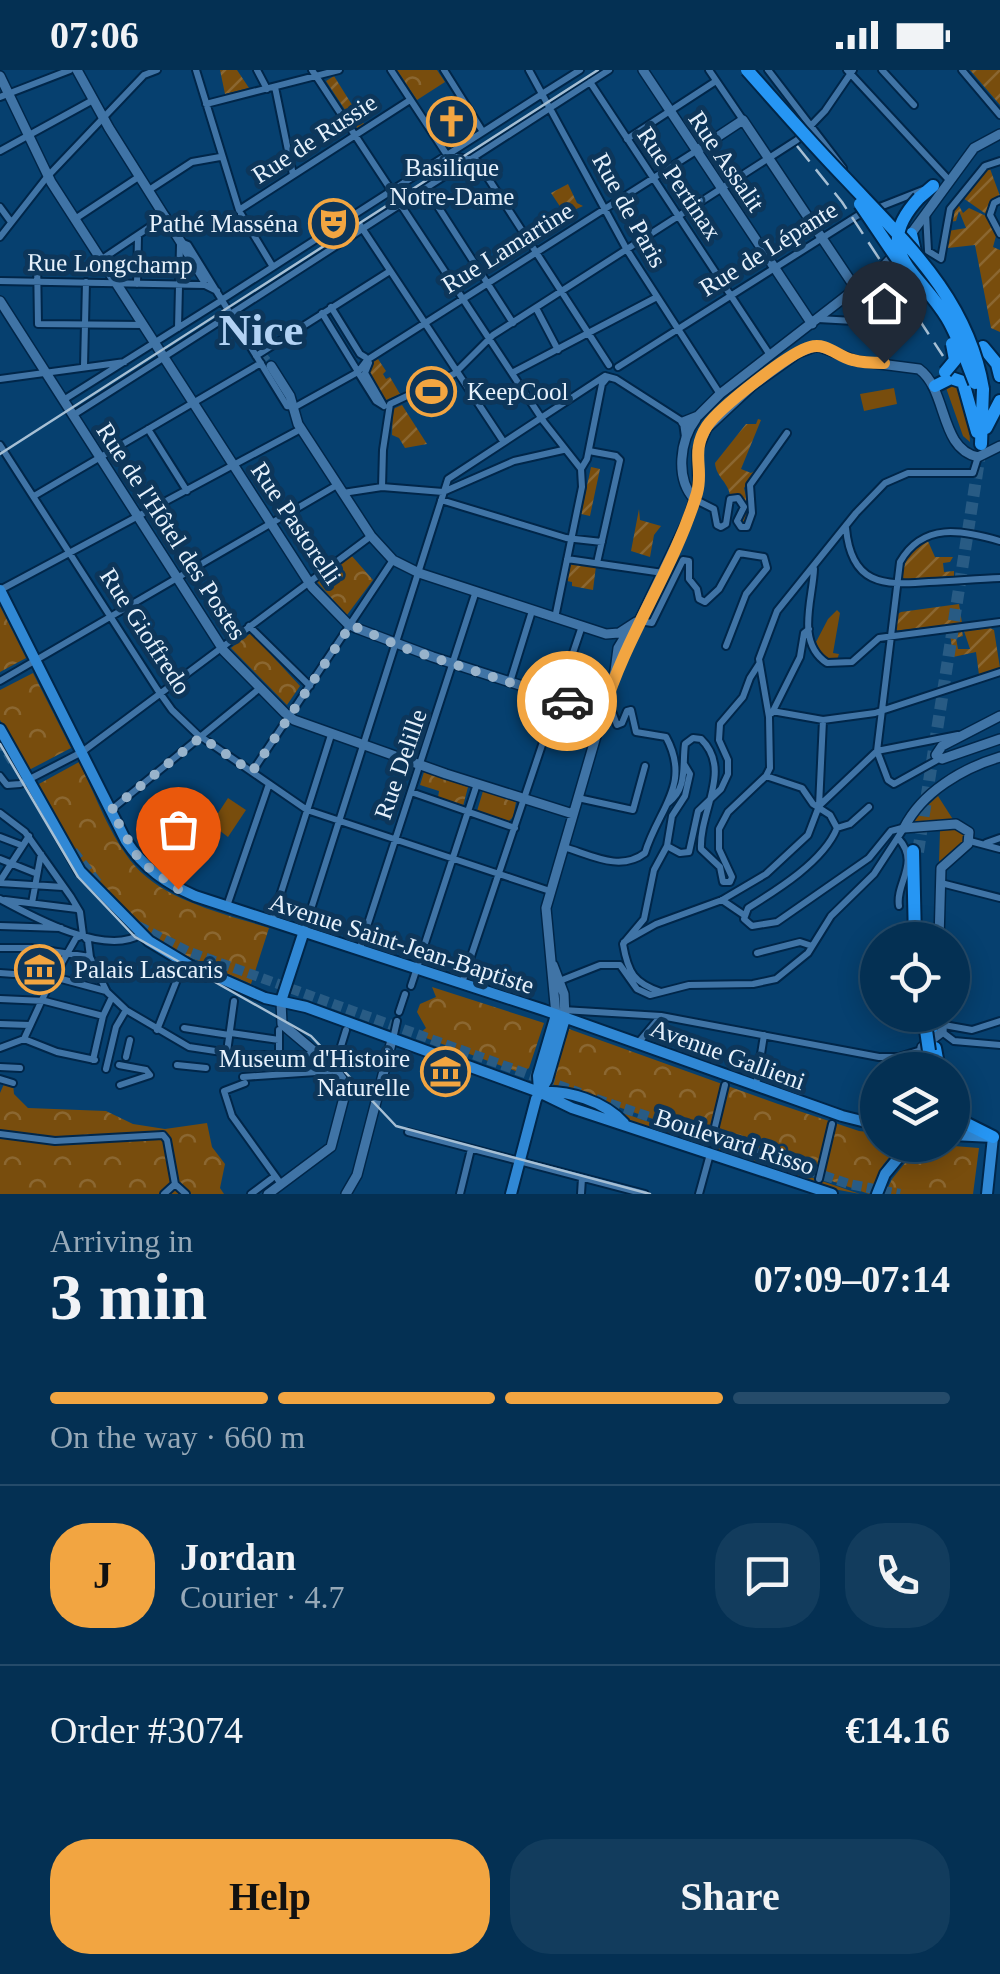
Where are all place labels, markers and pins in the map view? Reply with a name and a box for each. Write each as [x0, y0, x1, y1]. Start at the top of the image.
church icon: Basilique Notre-Dame [426, 95, 478, 147]
place label: Basilique Notre-Dame [390, 154, 514, 210]
theatre icon: Pathé Masséna [307, 197, 359, 249]
place label: Pathé Masséna [149, 210, 298, 237]
pin [842, 261, 927, 364]
sports icon: KeepCool [406, 365, 458, 417]
place label: KeepCool [467, 378, 568, 405]
pin [136, 787, 221, 890]
museum icon: Palais Lascaris [13, 943, 65, 995]
place label: Palais Lascaris [74, 956, 223, 983]
place label: Museum d'Histoire Naturelle [219, 1045, 410, 1101]
museum icon: Museum d'Histoire Naturelle [419, 1046, 471, 1098]

